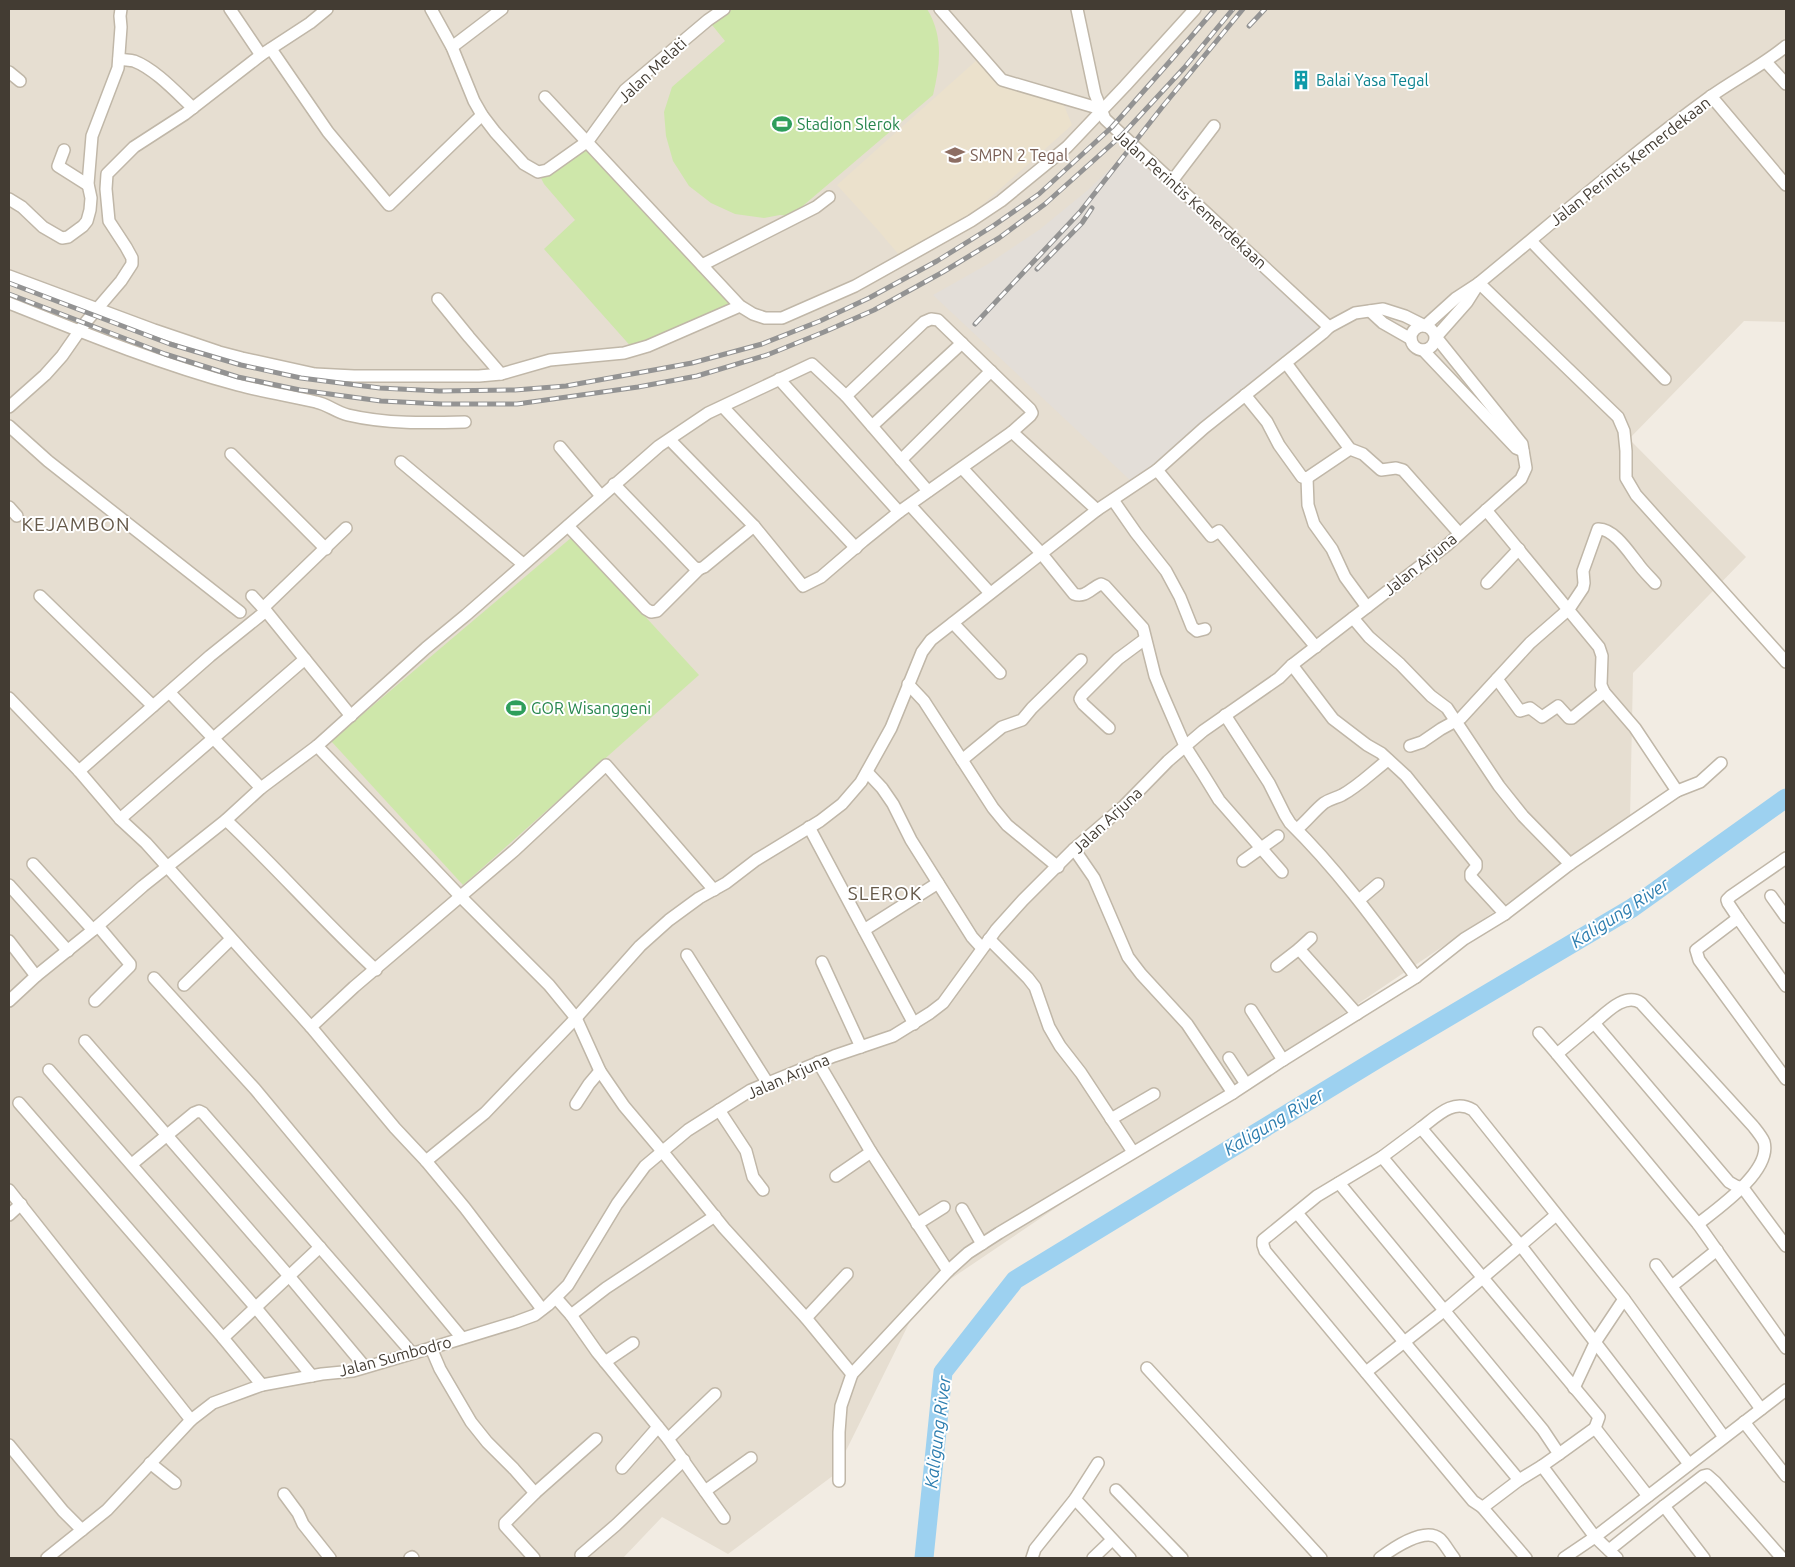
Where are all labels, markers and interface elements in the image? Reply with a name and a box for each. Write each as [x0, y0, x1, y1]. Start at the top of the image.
street label: Jalan Melati [614, 34, 690, 106]
building icon: Balai Yasa Tegal [1290, 69, 1312, 91]
place label: Balai Yasa Tegal [1316, 71, 1429, 89]
street label: Jalan Perintis Kemerdekaan [1546, 93, 1714, 229]
sports icon: Stadion Slerok [771, 113, 793, 135]
place label: Stadion Slerok [797, 115, 900, 133]
street label: Jalan Perintis Kemerdekaan [1111, 126, 1271, 272]
school or university icon: SMPN 2 Tegal [944, 144, 966, 166]
place label: SMPN 2 Tegal [970, 146, 1068, 164]
district label: KEJAMBON [21, 513, 131, 535]
street label: Jalan Arjuna [1380, 529, 1460, 599]
sports icon: GOR Wisanggeni [505, 697, 527, 719]
place label: GOR Wisanggeni [531, 699, 651, 717]
street label: Jalan Arjuna [1069, 783, 1145, 857]
water label: Kaligung River [1567, 872, 1673, 951]
district label: SLEROK [848, 882, 922, 904]
street label: Jalan Arjuna [744, 1050, 832, 1102]
water label: Kaligung River [1220, 1083, 1328, 1159]
street label: Jalan Sumbodro [337, 1332, 453, 1380]
water label: Kaligung River [920, 1373, 954, 1489]

